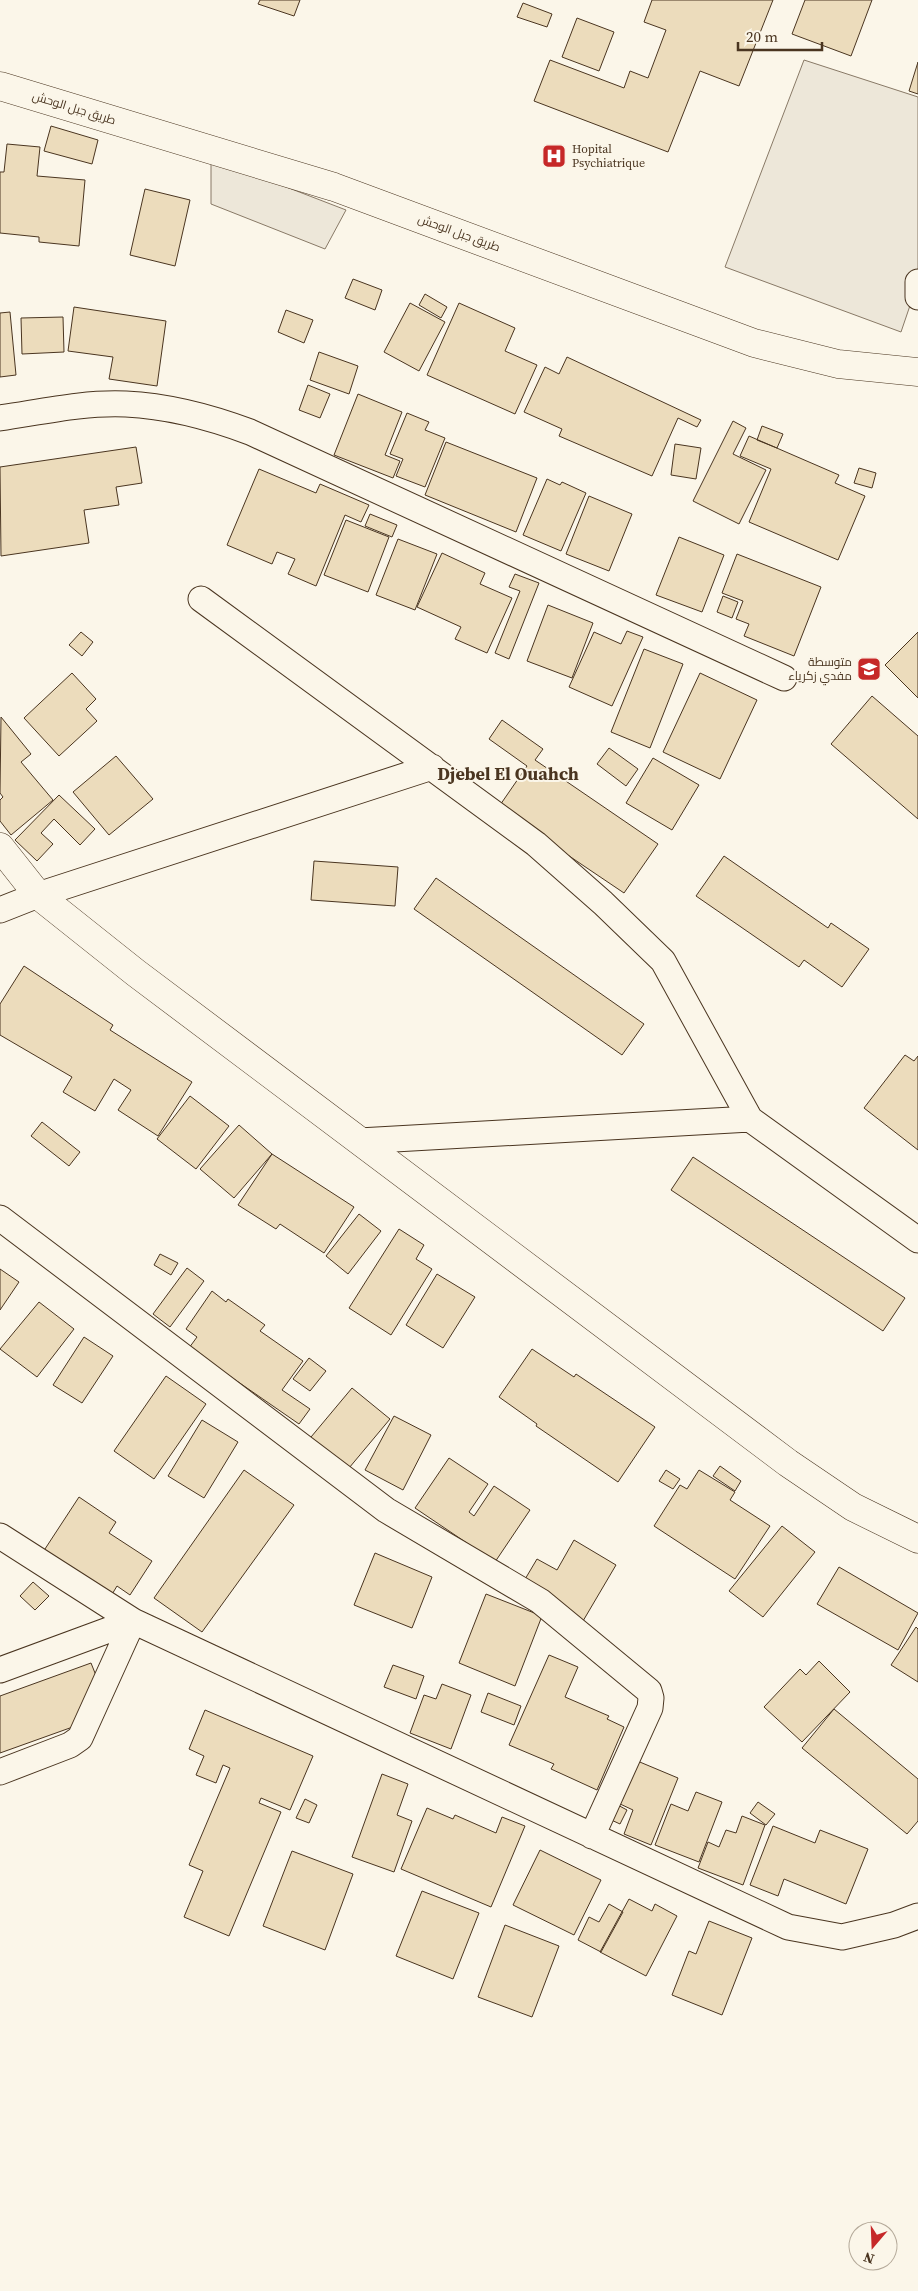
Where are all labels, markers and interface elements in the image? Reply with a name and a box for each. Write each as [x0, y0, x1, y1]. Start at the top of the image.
scale bar [738, 20, 822, 52]
text: 20 m [746, 26, 778, 47]
street label: طريق جبل الوحش [30, 88, 118, 128]
place label: Hopital Psychiatrique [572, 141, 645, 171]
hospital icon: Hopital Psychiatrique [541, 143, 567, 169]
street label: طريق جبل الوحش [416, 211, 503, 255]
place label: متوسطة مفدي زكرياء [788, 654, 852, 686]
school or university icon: متوسطة مفدي زكرياء [856, 656, 882, 682]
district label: Djebel El Ouahch [437, 761, 579, 786]
north arrow [848, 2221, 898, 2271]
text: N [861, 2247, 877, 2269]

